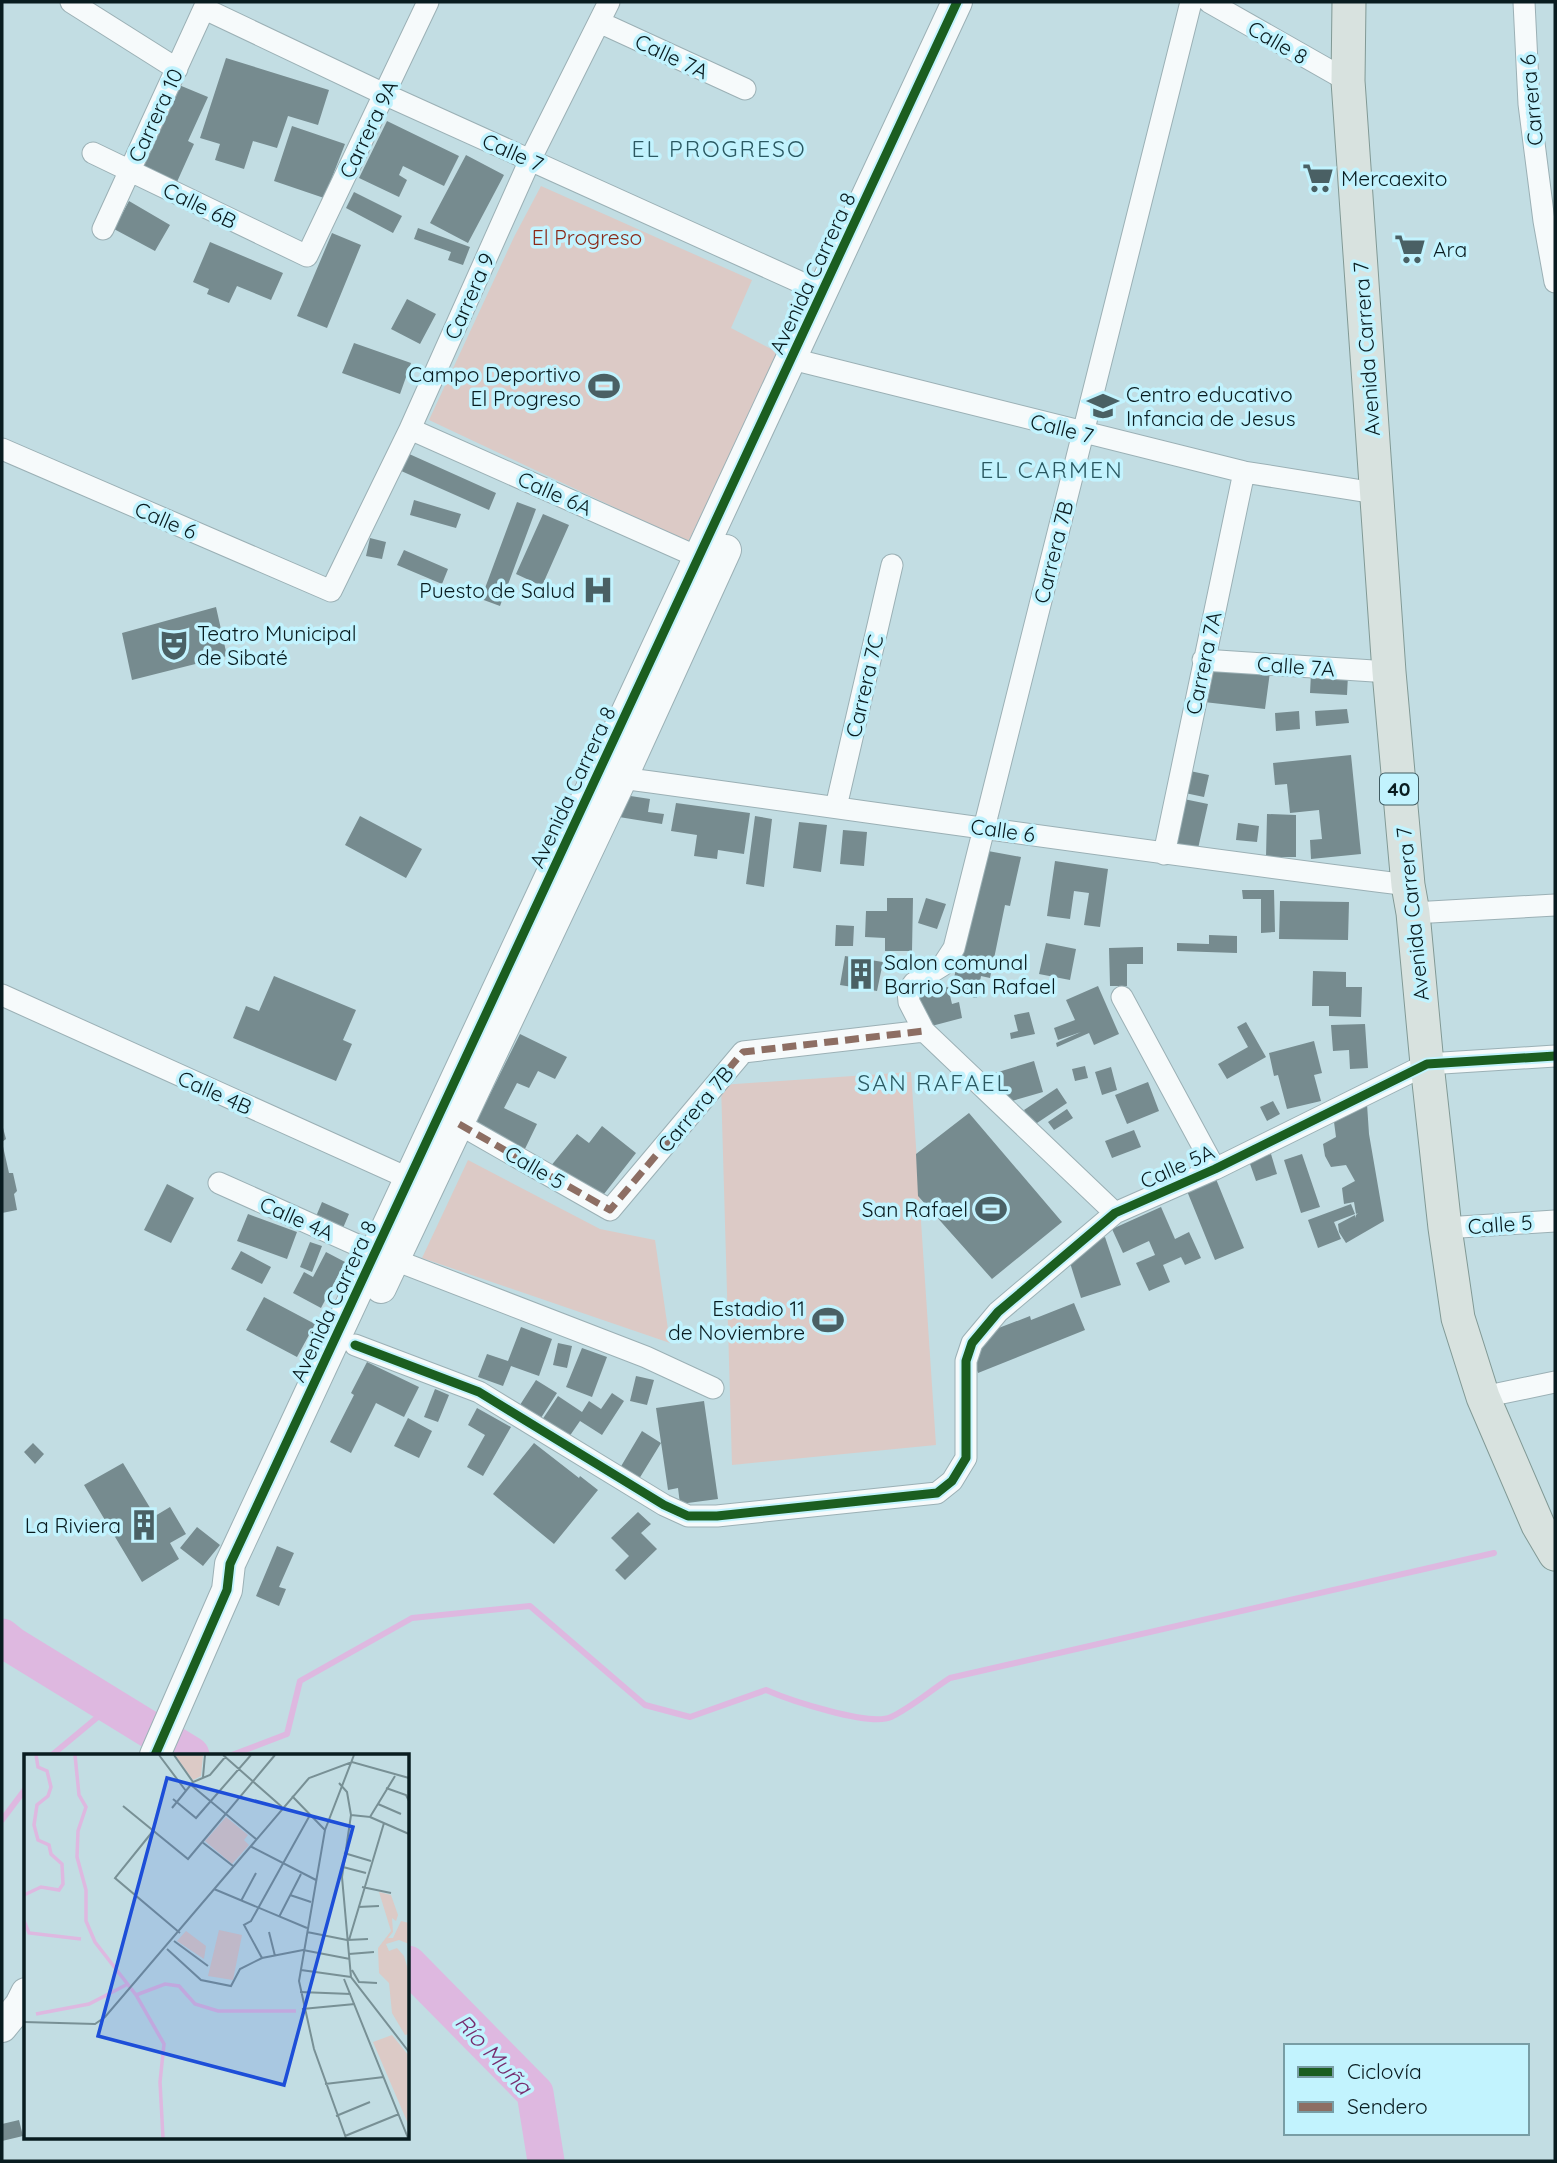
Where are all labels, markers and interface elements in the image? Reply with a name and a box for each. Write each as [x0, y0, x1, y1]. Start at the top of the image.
street label: Calle 8 [1243, 15, 1313, 69]
street label: Calle 7A [631, 28, 713, 84]
street label: Carrera 6 [1514, 53, 1548, 147]
street label: Carrera 10 [122, 64, 188, 166]
street label: Carrera 9A [333, 76, 403, 182]
street label: Calle 7 [478, 127, 548, 177]
district label: EL PROGRESO [631, 134, 807, 163]
supermarket icon: Mercaexito [1301, 161, 1335, 195]
place label: Mercaexito [1341, 165, 1448, 191]
street label: Calle 6B [159, 176, 241, 234]
street label: Avenida Carrera 8 [763, 188, 861, 358]
park label: El Progreso [532, 224, 642, 250]
supermarket icon: Ara [1393, 232, 1427, 266]
place label: Ara [1433, 236, 1467, 262]
street label: Carrera 9 [438, 249, 500, 343]
street label: Avenida Carrera 7 [1347, 261, 1385, 437]
place label: Campo Deportivo El Progreso [408, 361, 581, 411]
sports icon: Campo Deportivo El Progreso [587, 369, 621, 403]
place label: Centro educativo Infancia de Jesus [1126, 381, 1296, 431]
school or university icon: Centro educativo Infancia de Jesus [1086, 389, 1120, 423]
street label: Calle 7 [1028, 408, 1097, 448]
district label: EL CARMEN [980, 455, 1124, 484]
street label: Calle 6A [514, 465, 596, 521]
street label: Calle 6 [131, 495, 201, 545]
street label: Carrera 7B [1028, 498, 1078, 606]
hospital icon: Puesto de Salud [581, 573, 615, 607]
place label: Puesto de Salud [419, 577, 575, 603]
street label: Carrera 7A [1179, 609, 1227, 717]
place label: Teatro Municipal de Sibaté [197, 620, 357, 670]
theatre icon: Teatro Municipal de Sibaté [157, 628, 191, 662]
street label: Carrera 7C [840, 632, 888, 740]
street label: Calle 7A [1256, 650, 1336, 682]
street label: Avenida Carrera 8 [523, 702, 621, 872]
road number: 40 [1380, 774, 1418, 804]
street label: Calle 6 [969, 813, 1037, 847]
street label: Avenida Carrera 7 [1390, 826, 1434, 1002]
place label: Salon comunal Barrio San Rafael [884, 949, 1056, 999]
building icon: Salon comunal Barrio San Rafael [844, 957, 878, 991]
street label: Carrera 7B [651, 1061, 739, 1157]
street label: Calle 4B [174, 1064, 256, 1120]
district label: SAN RAFAEL [857, 1068, 1011, 1097]
street label: Calle 5A [1136, 1138, 1218, 1194]
street label: Calle 5 [500, 1140, 570, 1194]
street label: Calle 4A [256, 1190, 338, 1246]
sports icon: San Rafael [974, 1192, 1008, 1226]
place label: San Rafael [862, 1196, 968, 1222]
street label: Calle 5 [1467, 1209, 1533, 1239]
street label: Avenida Carrera 8 [284, 1216, 382, 1386]
place label: Estadio 11 de Noviembre [668, 1295, 805, 1345]
sports icon: Estadio 11 de Noviembre [811, 1303, 845, 1337]
building icon: La Riviera [127, 1508, 161, 1542]
place label: La Riviera [25, 1512, 121, 1538]
inset map [24, 1754, 410, 2138]
water label: Río Muña [449, 2008, 539, 2101]
legend [1284, 2044, 1529, 2135]
text: Ciclovía [1347, 2058, 1422, 2084]
text: Sendero [1347, 2093, 1428, 2119]

